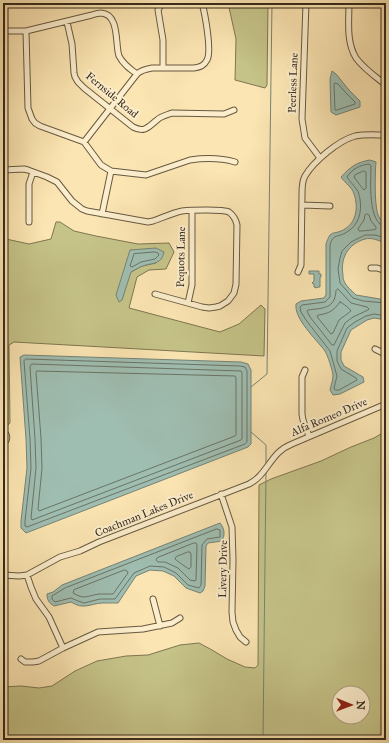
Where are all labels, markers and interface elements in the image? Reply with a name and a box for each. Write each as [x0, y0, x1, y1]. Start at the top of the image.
street label: Peerless Lane [285, 52, 301, 113]
street label: Fernside Road [83, 69, 141, 121]
street label: Pequots Lane [174, 226, 189, 288]
street label: Alfa Romeo Drive [288, 395, 369, 439]
street label: Coachman Lakes Drive [93, 488, 195, 540]
street label: Livery Drive [216, 540, 230, 598]
north arrow [331, 685, 371, 725]
text: N [354, 700, 367, 711]

